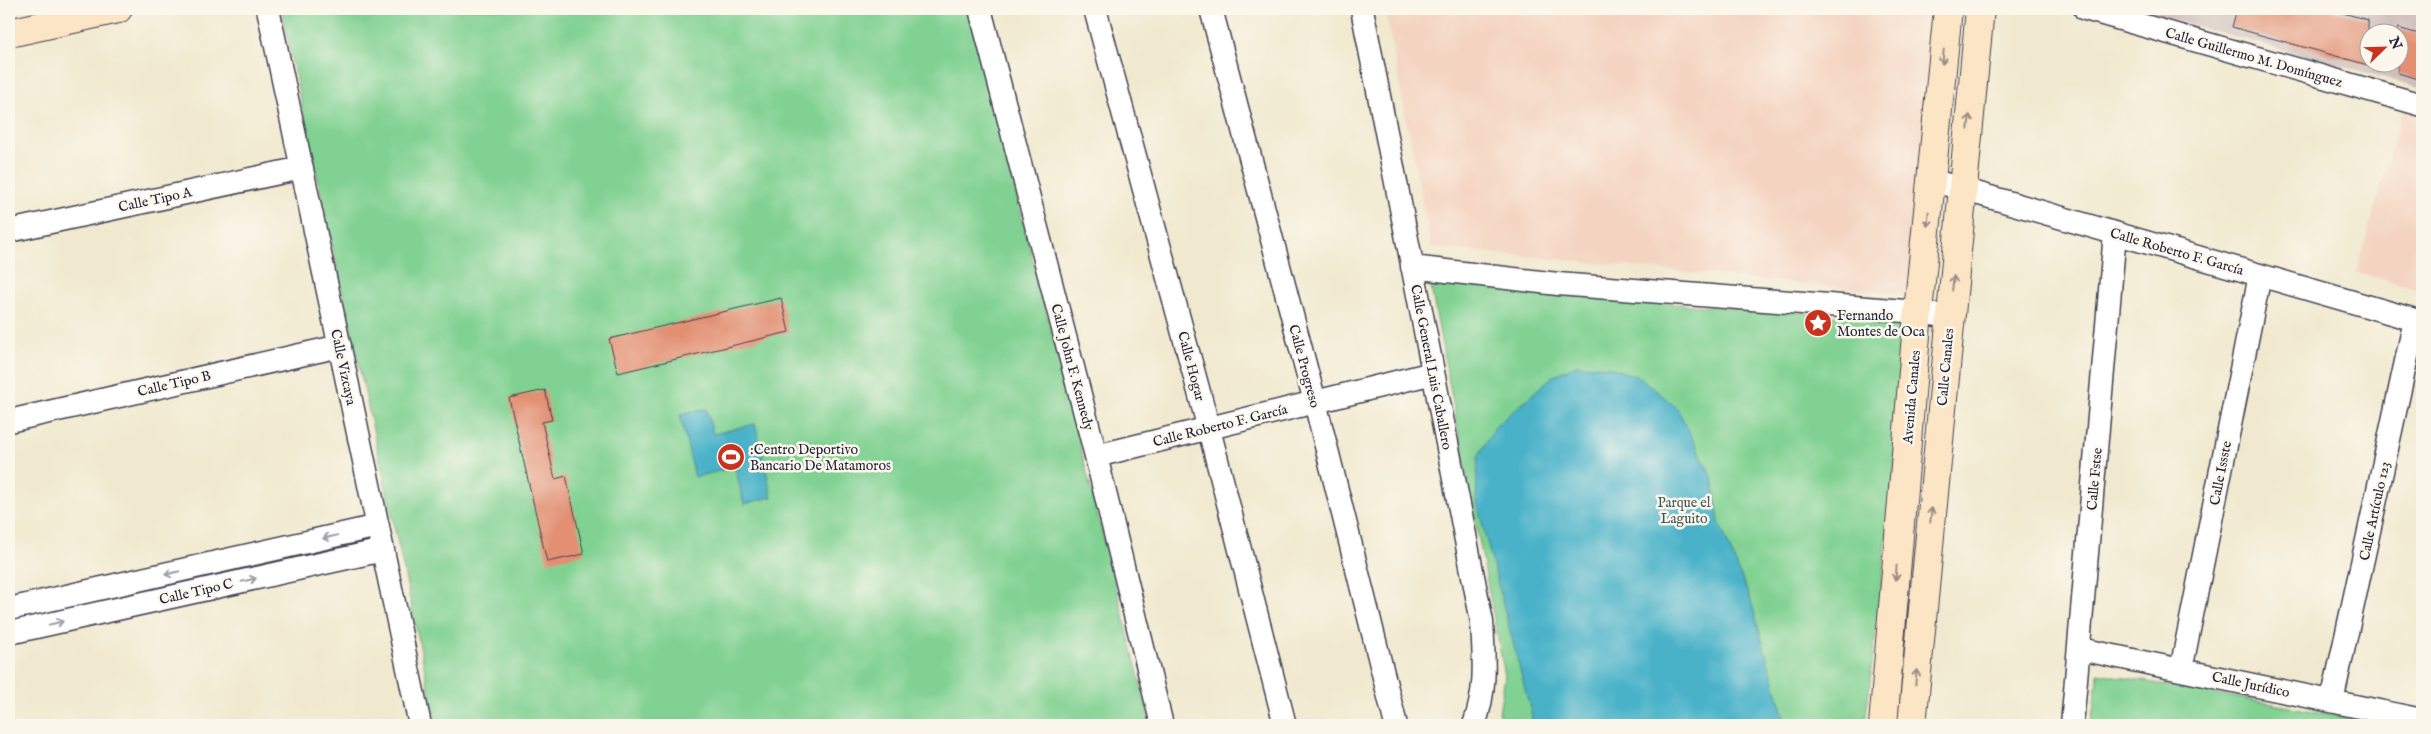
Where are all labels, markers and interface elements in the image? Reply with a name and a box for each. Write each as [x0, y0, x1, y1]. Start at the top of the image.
north arrow [2358, 22, 2408, 72]
street label: Calle Guillermo M. Domínguez [2163, 24, 2345, 92]
text: N [2384, 33, 2406, 52]
one-way arrow [1938, 49, 1948, 65]
one-way arrow [1965, 114, 1974, 130]
street label: Calle Tipo A [117, 183, 194, 217]
one-way arrow [1923, 211, 1932, 227]
street label: Calle Roberto F. García [2108, 224, 2246, 280]
one-way arrow [1948, 276, 1958, 292]
street label: Calle General Luis Caballero [1406, 283, 1456, 452]
street label: Calle John F. Kennedy [1046, 302, 1098, 433]
place label: Fernando Montes de Oca [1837, 307, 1926, 341]
place icon: Fernando Montes de Oca [1803, 308, 1833, 338]
street label: Calle Progreso [1284, 323, 1324, 410]
street label: Calle Canales [1934, 327, 1958, 407]
street label: Calle Vizcaya [326, 328, 360, 408]
street label: Calle Hogar [1173, 330, 1209, 403]
street label: Avenida Canales [1899, 349, 1925, 446]
street label: Calle Tipo B [136, 367, 213, 401]
street label: Calle Roberto F. García [1151, 400, 1290, 451]
street label: Calle Issste [2206, 439, 2236, 507]
place label: :Centro Deportivo Bancario De Matamoros [750, 441, 891, 475]
sports icon: :Centro Deportivo Bancario De Matamoros [716, 442, 746, 472]
street label: Calle Fstse [2083, 446, 2107, 511]
street label: Calle Artículo 123 [2356, 460, 2394, 562]
park label: Parque el Laguito [1657, 494, 1711, 528]
one-way arrow [1926, 507, 1935, 523]
one-way arrow [323, 533, 339, 542]
one-way arrow [1891, 564, 1900, 580]
one-way arrow [164, 568, 180, 578]
one-way arrow [241, 574, 257, 584]
street label: Calle Tipo C [158, 575, 235, 609]
one-way arrow [48, 618, 64, 627]
street label: Calle Jurídico [2210, 668, 2292, 702]
one-way arrow [1912, 669, 1921, 685]

